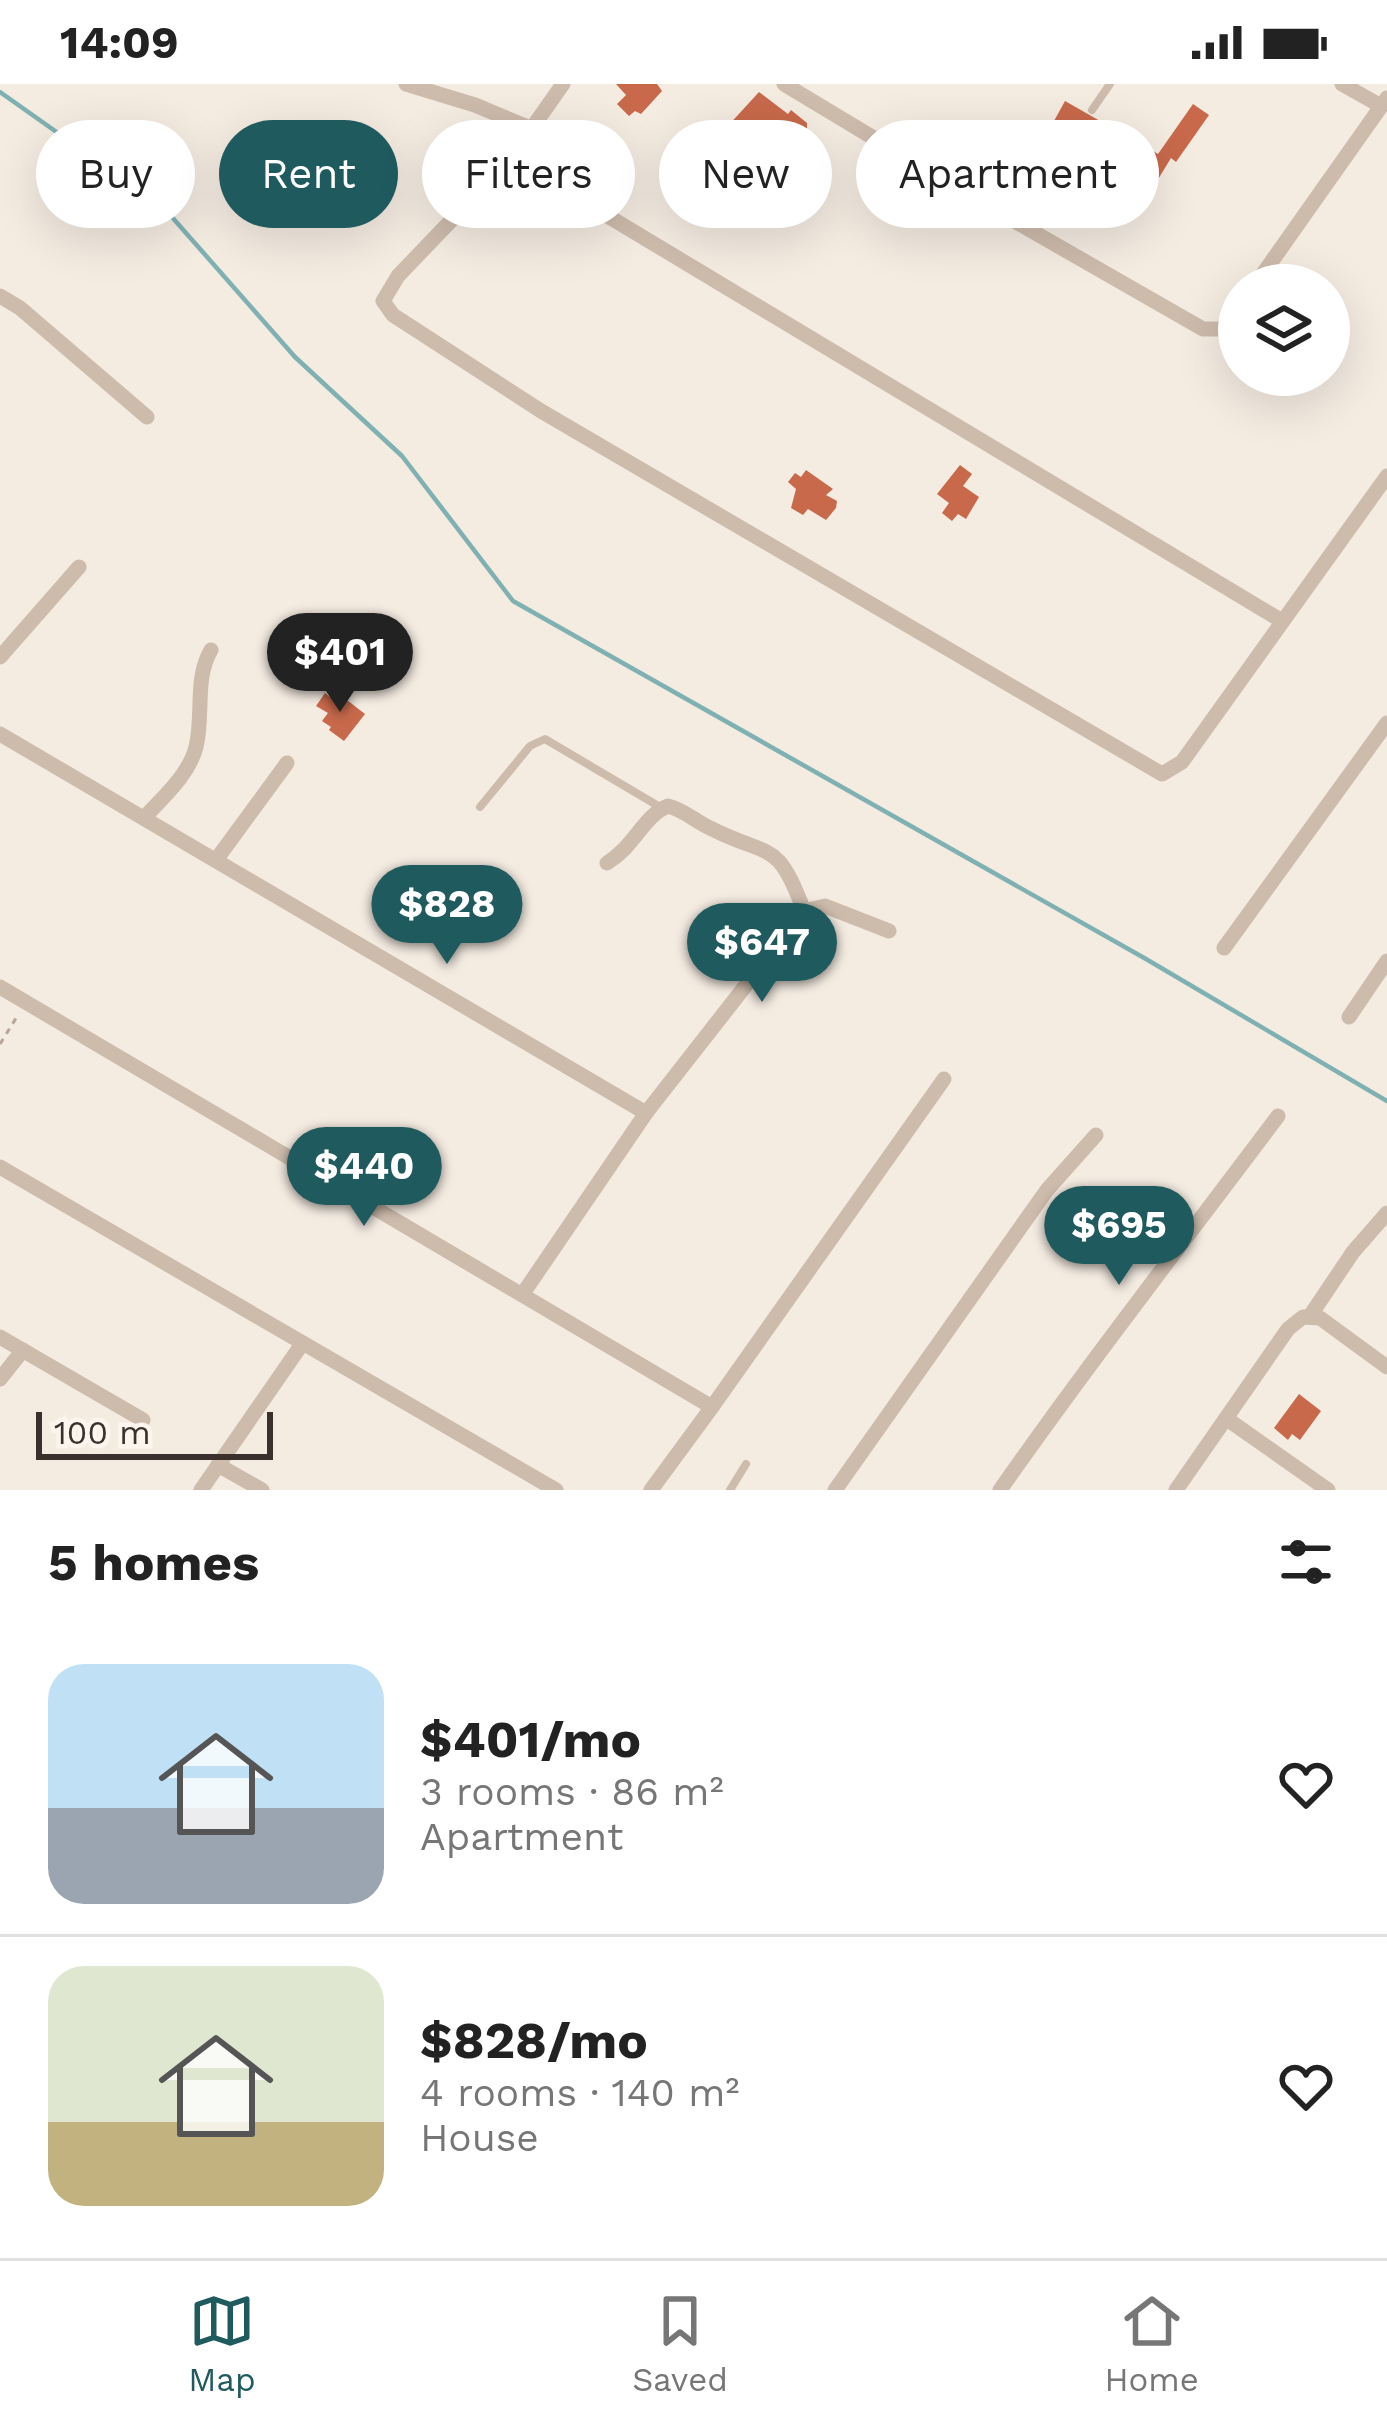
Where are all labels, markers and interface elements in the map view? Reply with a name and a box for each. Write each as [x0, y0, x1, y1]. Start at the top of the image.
text: 14:09 [60, 16, 179, 69]
chip: Buy [36, 120, 195, 228]
chip: Rent [219, 120, 398, 228]
chip: Filters [422, 120, 635, 228]
chip: New [659, 120, 832, 228]
chip: Apartment [856, 120, 1159, 228]
map controls [1218, 264, 1350, 396]
button: layers [1218, 264, 1350, 396]
pin: $401 [269, 613, 411, 715]
text: $401 [294, 629, 386, 674]
pin: $828 [376, 865, 518, 967]
text: $828 [398, 881, 496, 926]
pin: $647 [691, 903, 833, 1005]
text: $647 [714, 919, 810, 964]
pin: $440 [293, 1127, 435, 1229]
text: $440 [314, 1143, 414, 1188]
pin: $695 [1048, 1186, 1190, 1288]
text: $695 [1071, 1202, 1167, 1247]
scale bar [36, 1406, 273, 1459]
text: 100 m [54, 1413, 151, 1452]
icon: filters [1273, 1529, 1339, 1595]
text: 5 homes [48, 1533, 259, 1592]
text: $401/mo [420, 1710, 641, 1769]
icon: home [144, 1712, 288, 1856]
icon: heart [1273, 1751, 1339, 1817]
text: 3 rooms · 86 m² [420, 1769, 724, 1814]
text: Apartment [420, 1814, 623, 1859]
text: $828/mo [420, 2011, 648, 2070]
icon: home [144, 2014, 288, 2158]
icon: heart [1273, 2053, 1339, 2119]
text: 4 rooms · 140 m² [420, 2070, 740, 2115]
text: House [420, 2115, 539, 2160]
tab: Map [188, 2288, 256, 2399]
tab: Saved [632, 2288, 728, 2399]
tab: Home [1104, 2288, 1199, 2399]

